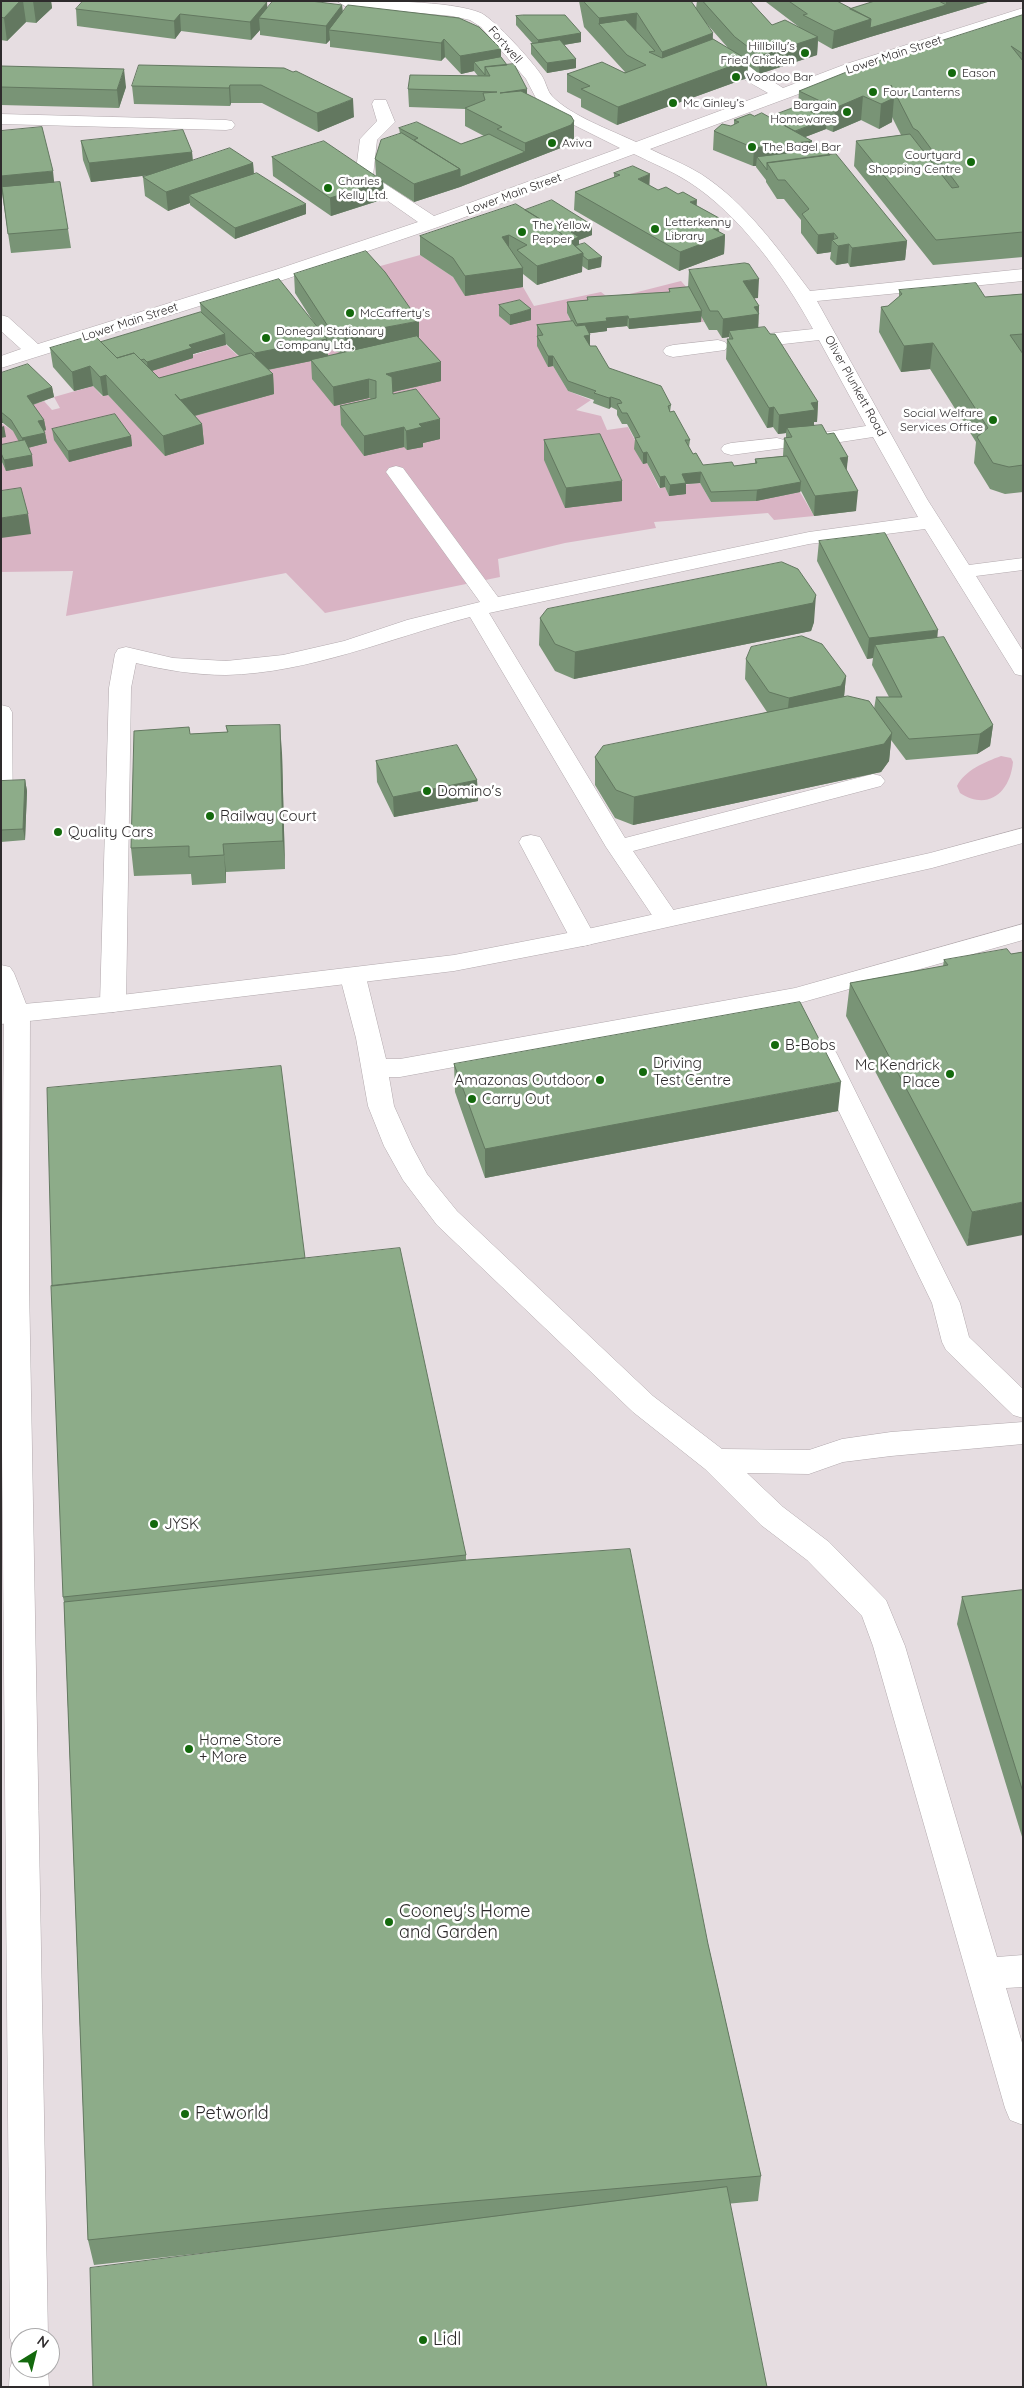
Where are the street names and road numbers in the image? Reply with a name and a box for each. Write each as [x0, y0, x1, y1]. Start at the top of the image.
street label: Fortwell [485, 24, 525, 66]
street label: Lower Main Street [844, 33, 944, 77]
street label: Lower Main Street [465, 170, 563, 218]
street label: Lower Main Street [80, 300, 180, 344]
street label: Oliver Plunkett Road [821, 333, 889, 439]

